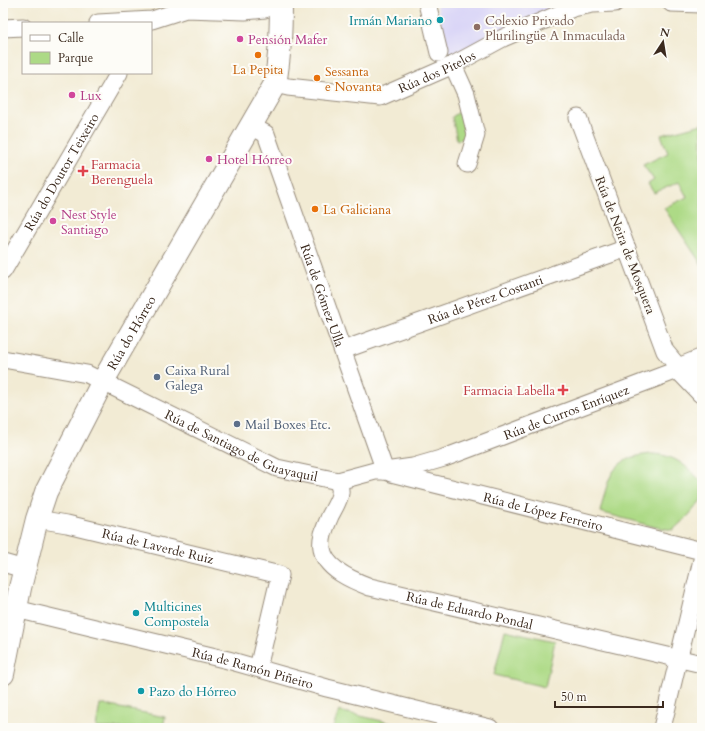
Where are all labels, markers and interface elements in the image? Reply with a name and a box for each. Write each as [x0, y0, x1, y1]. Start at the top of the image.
place label: Irmán Mariano [349, 12, 432, 30]
place label: Colexio Privado Plurilingüe A Inmaculada [485, 12, 626, 45]
marker: Irmán Mariano [435, 15, 445, 25]
legend [22, 22, 152, 74]
marker: Colexio Privado Plurilingüe A Inmaculada [472, 22, 482, 32]
north arrow [643, 22, 683, 62]
text: N [659, 24, 672, 41]
text: Calle [58, 30, 84, 46]
place label: Pensión Mafer [248, 31, 328, 49]
marker: Pensión Mafer [235, 34, 245, 44]
street label: Rúa dos Pitelos [396, 47, 479, 98]
text: Parque [58, 50, 93, 66]
marker: La Pepita [253, 50, 263, 60]
place label: La Pepita [233, 61, 284, 79]
place label: Sessanta e Novanta [325, 63, 382, 96]
marker: Sessanta e Novanta [312, 73, 322, 83]
place label: Lux [80, 87, 102, 105]
marker: Lux [67, 90, 77, 100]
street label: Rúa do Doutor Teixeiro [20, 110, 104, 235]
place label: Hotel Hórreo [217, 151, 292, 169]
marker: Hotel Hórreo [204, 154, 214, 164]
place label: Farmacia Berenguela [91, 156, 153, 189]
marker: Farmacia Berenguela [78, 166, 88, 176]
street label: Rúa de Neira de Mosquera [590, 174, 660, 317]
place label: La Galiciana [323, 201, 391, 219]
marker: La Galiciana [310, 204, 320, 214]
place label: Nest Style Santiago [61, 206, 117, 239]
marker: Nest Style Santiago [48, 216, 58, 226]
street label: Rúa de Gómez Ulla [296, 242, 349, 350]
street label: Rúa de Pérez Costanti [425, 271, 546, 329]
street label: Rúa do Hórreo [103, 293, 161, 373]
place label: Caixa Rural Galega [165, 362, 230, 395]
marker: Caixa Rural Galega [152, 372, 162, 382]
street label: Rúa de Curros Enríquez [501, 381, 632, 445]
place label: Farmacia Labella [463, 382, 555, 400]
marker: Farmacia Labella [558, 385, 568, 395]
street label: Rúa de Santiago de Guayaquil [161, 406, 320, 487]
place label: Mail Boxes Etc. [245, 416, 331, 434]
marker: Mail Boxes Etc. [232, 419, 242, 429]
street label: Rúa de López Ferreiro [481, 488, 605, 536]
street label: Rúa de Laverde Ruiz [100, 525, 216, 569]
street label: Rúa de Eduardo Pondal [404, 588, 535, 635]
place label: Multicines Compostela [144, 598, 210, 631]
marker: Multicines Compostela [131, 608, 141, 618]
street label: Rúa de Ramón Piñeiro [190, 644, 315, 694]
place label: Pazo do Hórreo [149, 683, 236, 701]
scale bar [555, 683, 663, 709]
marker: Pazo do Hórreo [136, 686, 146, 696]
text: 50 m [561, 689, 588, 705]

